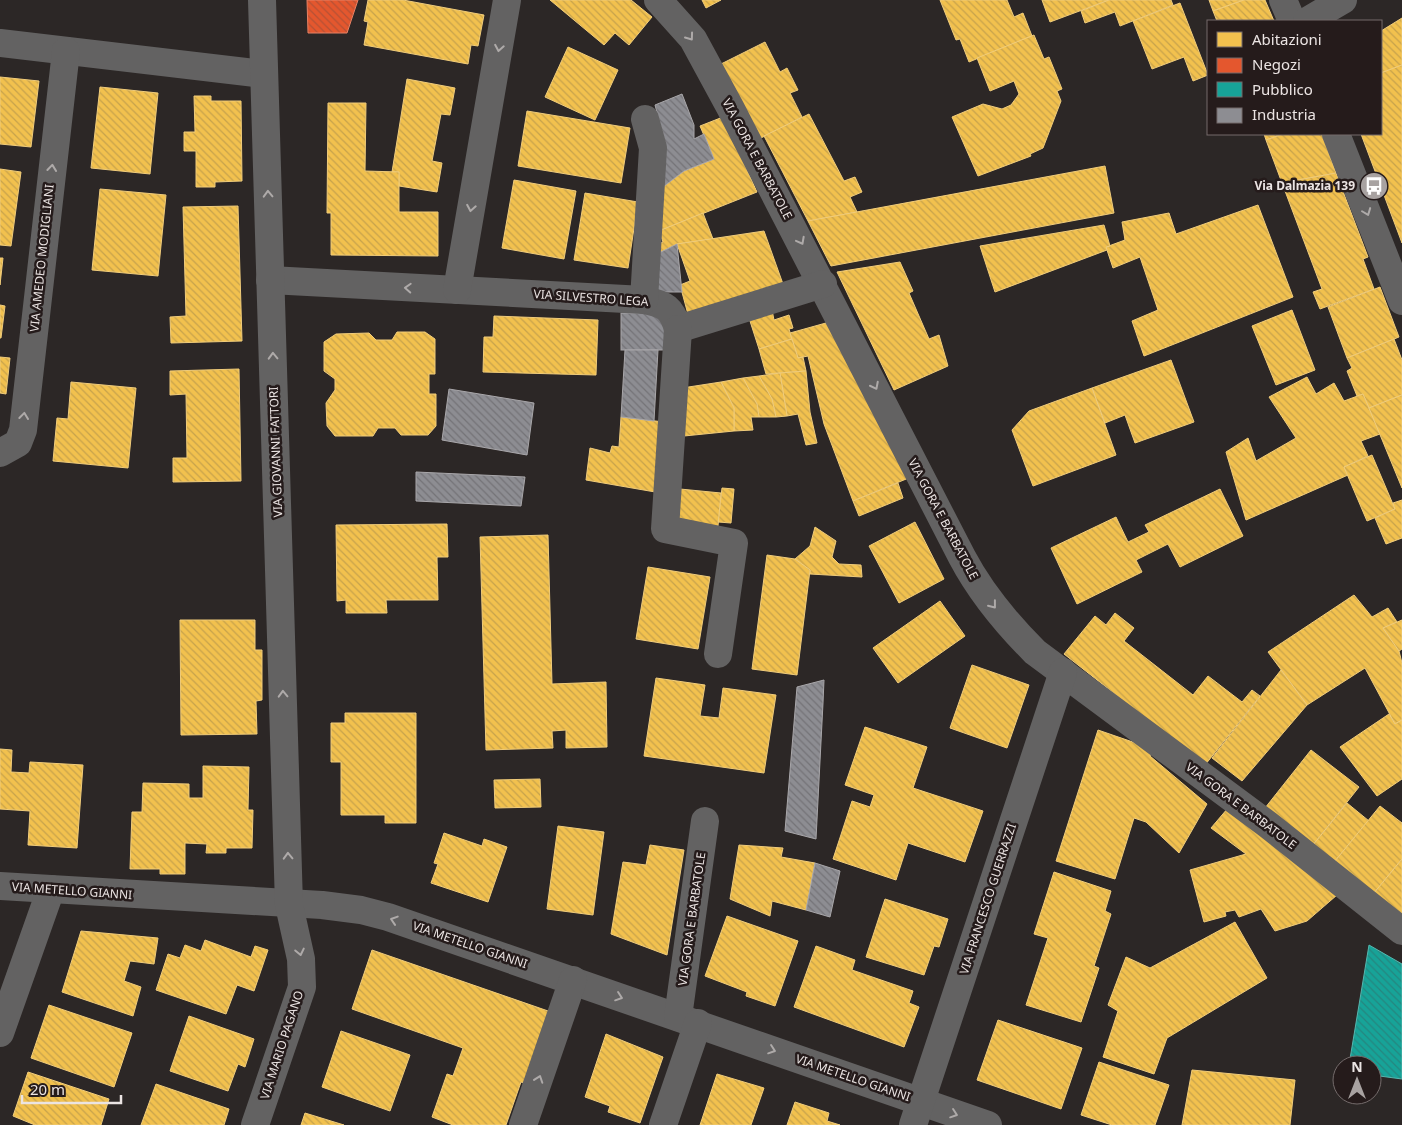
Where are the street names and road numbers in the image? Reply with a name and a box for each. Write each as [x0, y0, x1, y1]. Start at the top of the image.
street label: VIA GORA E BARBATOLE [718, 95, 797, 222]
street label: VIA AMEDEO MODIGLIANI [25, 183, 58, 333]
street label: VIA SILVESTRO LEGA [533, 285, 649, 310]
street label: VIA GIOVANNI FATTORI [265, 386, 286, 518]
street label: VIA GORA E BARBATOLE [904, 455, 983, 582]
street label: VIA GORA E BARBATOLE [1182, 758, 1300, 853]
street label: VIA FRANCESCO GUERRAZZI [955, 821, 1020, 977]
street label: VIA GORA E BARBATOLE [674, 851, 709, 987]
street label: VIA METELLO GIANNI [11, 878, 133, 903]
street label: VIA METELLO GIANNI [410, 917, 530, 972]
street label: VIA MARIO PAGANO [256, 988, 307, 1102]
street label: VIA METELLO GIANNI [793, 1050, 913, 1105]

